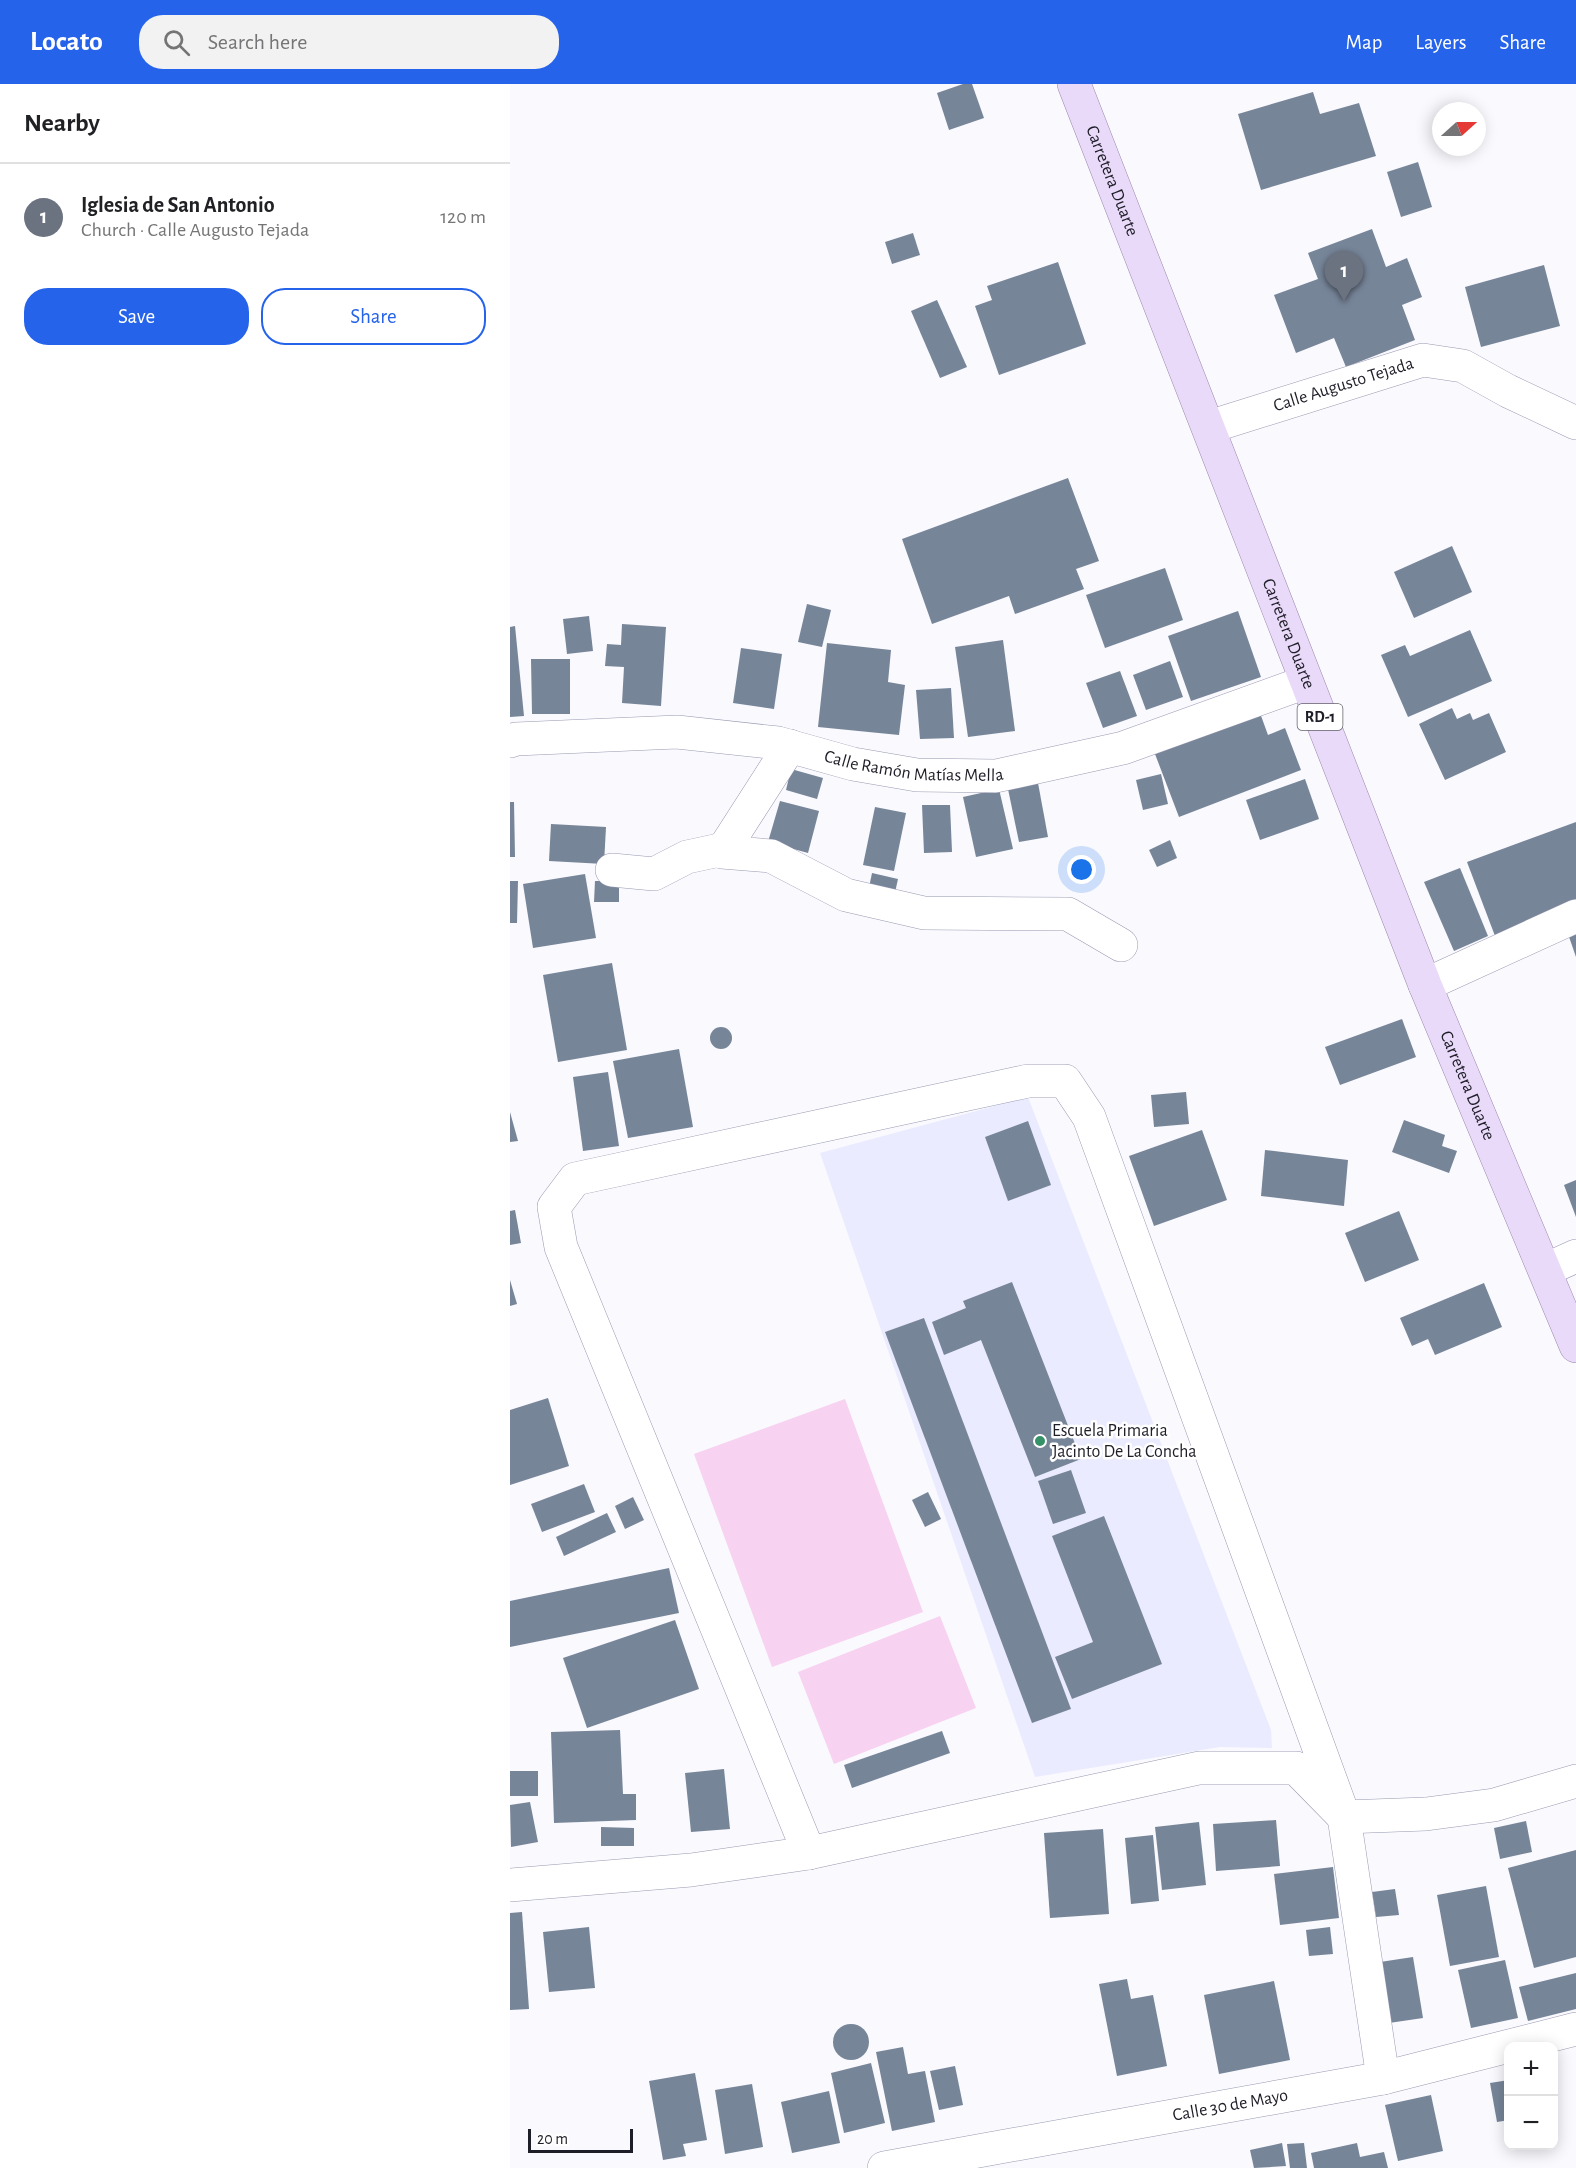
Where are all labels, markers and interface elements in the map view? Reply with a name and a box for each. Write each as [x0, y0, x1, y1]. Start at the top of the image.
search box [139, 15, 559, 69]
icon: search [160, 26, 193, 59]
text: Locato [30, 28, 103, 56]
text: Search here [208, 31, 307, 53]
text: Map [1346, 32, 1382, 53]
text: Layers [1415, 32, 1466, 53]
text: Share [1499, 32, 1546, 53]
north arrow [1432, 102, 1486, 156]
text: Nearby [24, 110, 100, 136]
street label: Carretera Duarte [1082, 123, 1141, 239]
text: Iglesia de San Antonio [81, 194, 275, 216]
text: 1 [40, 207, 47, 227]
text: 120 m [440, 207, 486, 227]
text: Church · Calle Augusto Tejada [81, 220, 309, 240]
pin: 1 [1324, 252, 1364, 301]
button: Save [24, 288, 249, 345]
button: Share [261, 288, 486, 345]
street label: Calle Augusto Tejada [1271, 354, 1416, 415]
street label: Carretera Duarte [1259, 576, 1318, 691]
road number: RD-1 [1298, 704, 1342, 730]
street label: Calle Ramón Matías Mella [822, 747, 1005, 785]
your location [1067, 855, 1096, 884]
street label: Carretera Duarte [1436, 1028, 1498, 1143]
place label: Escuela Primaria Jacinto De La Concha [1052, 1422, 1197, 1461]
marker: Escuela Primaria Jacinto De La Concha [1033, 1434, 1047, 1448]
map controls [1504, 2042, 1558, 2150]
button: + [1504, 2042, 1558, 2096]
street label: Calle 30 de Mayo [1171, 2086, 1290, 2125]
button: − [1504, 2096, 1558, 2150]
scale bar [528, 2126, 633, 2154]
text: 20 m [537, 2131, 568, 2147]

